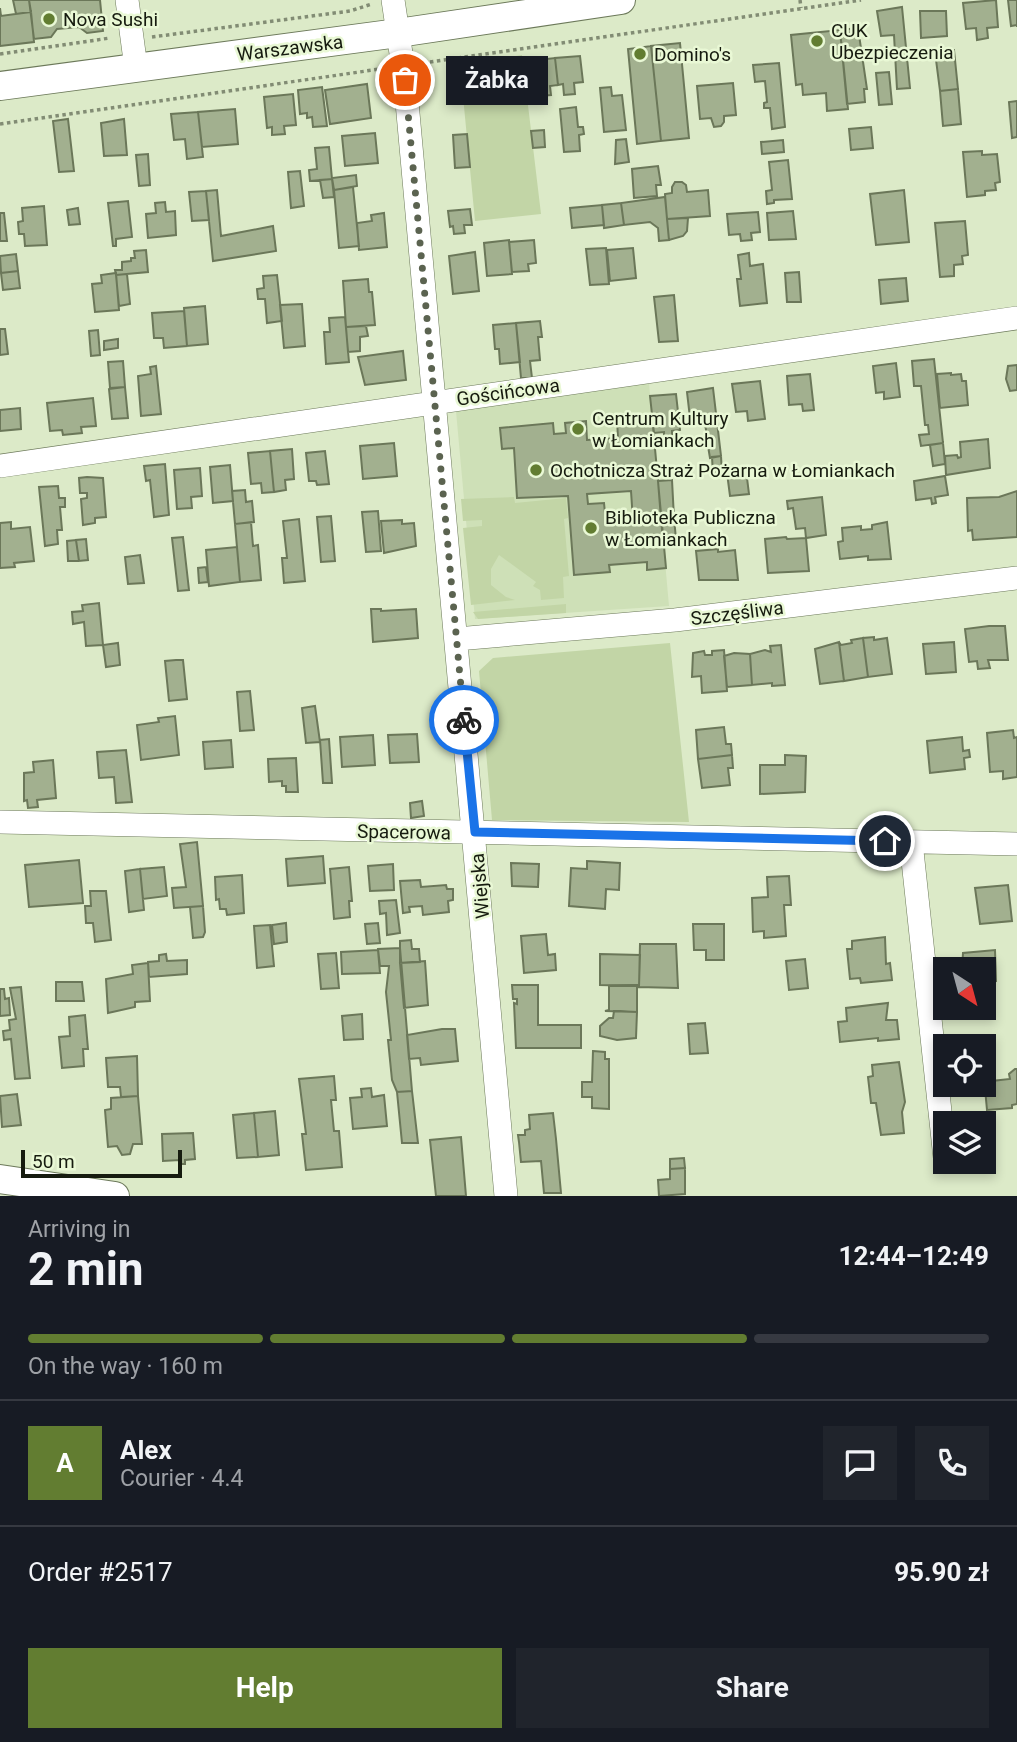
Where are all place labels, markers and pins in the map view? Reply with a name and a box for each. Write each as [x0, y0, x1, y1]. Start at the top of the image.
place label: Nova Sushi [63, 8, 158, 31]
marker: Nova Sushi [41, 11, 57, 27]
place label: CUK Ubezpieczenia [831, 19, 954, 64]
marker: CUK Ubezpieczenia [809, 33, 825, 49]
place label: Domino's [654, 43, 731, 66]
marker: Domino's [632, 46, 648, 62]
pin [375, 50, 435, 110]
callout: Żabka [447, 56, 548, 104]
place label: Centrum Kultury w Łomiankach [592, 407, 729, 452]
marker: Centrum Kultury w Łomiankach [570, 421, 586, 437]
place label: Ochotnicza Straż Pożarna w Łomiankach [550, 459, 895, 482]
marker: Ochotnicza Straż Pożarna w Łomiankach [528, 462, 544, 478]
place label: Biblioteka Publiczna w Łomiankach [605, 506, 776, 551]
marker: Biblioteka Publiczna w Łomiankach [583, 520, 599, 536]
pin [855, 811, 915, 871]

